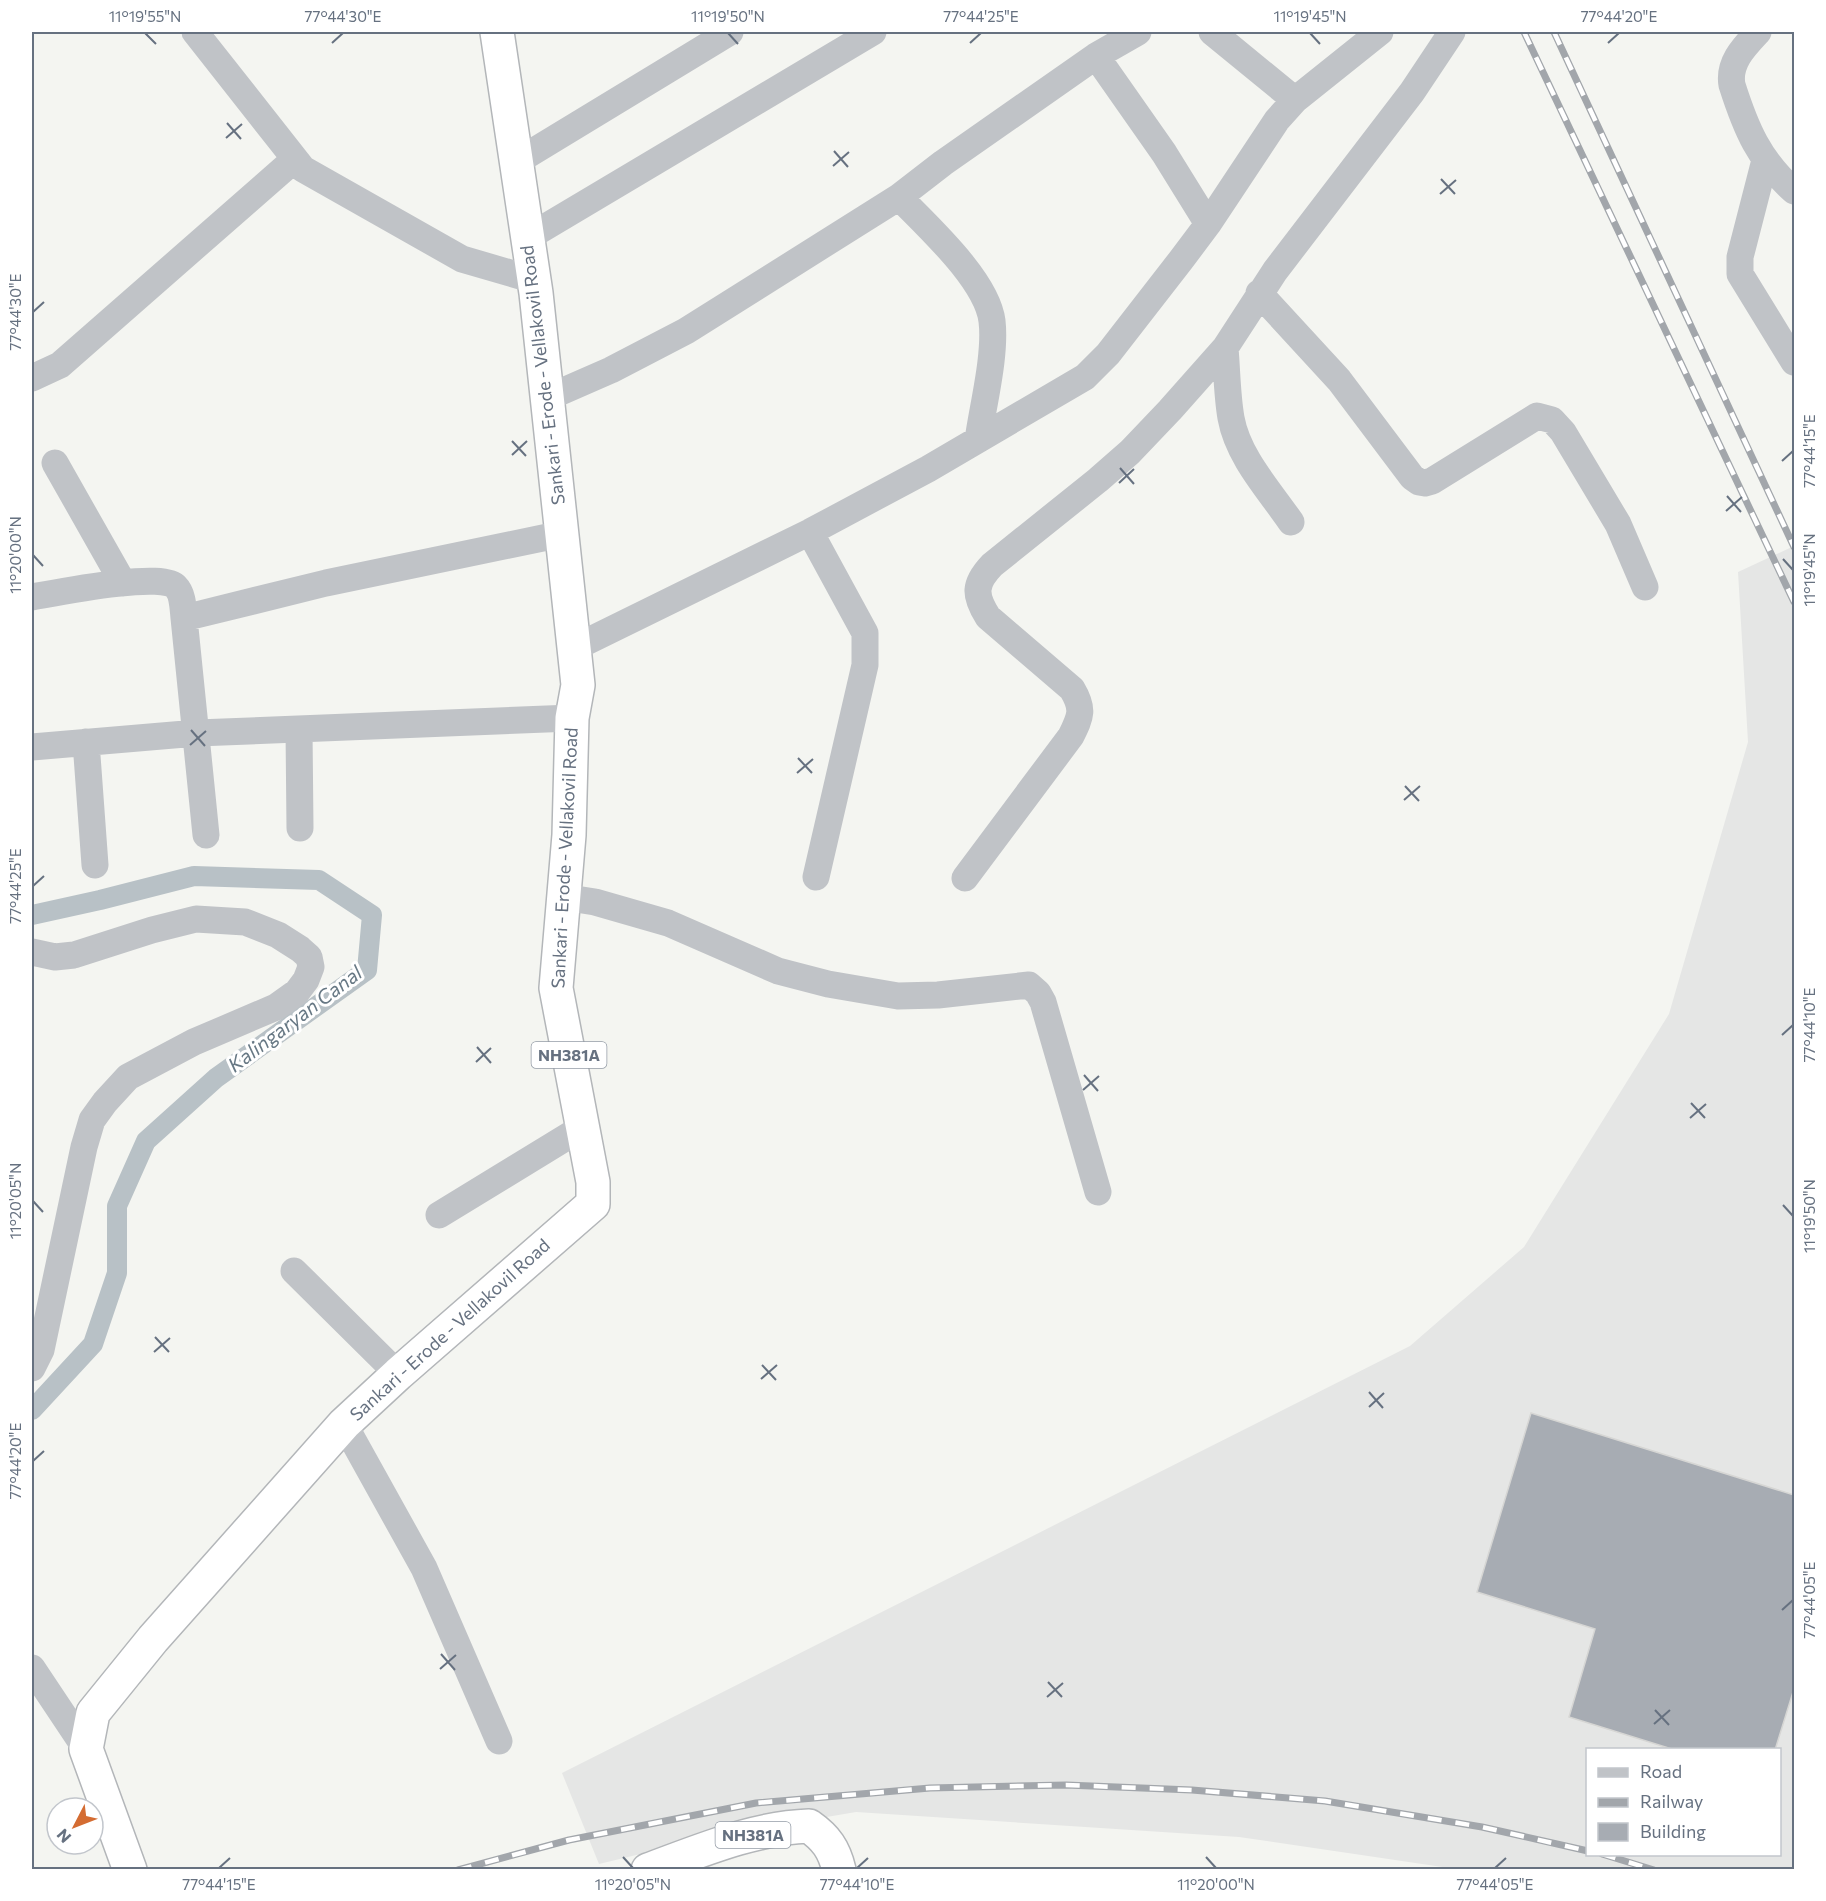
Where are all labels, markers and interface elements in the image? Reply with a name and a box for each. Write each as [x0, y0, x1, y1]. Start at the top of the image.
text: 11°19'55"N [109, 7, 181, 25]
text: 77°44'30"E [305, 7, 382, 25]
text: 11°19'50"N [691, 7, 765, 25]
text: 77°44'25"E [943, 7, 1019, 25]
text: 11°19'45"N [1273, 7, 1347, 25]
text: 77°44'20"E [1581, 7, 1657, 25]
street label: Sankari - Erode - Vellakovil Road [515, 244, 569, 506]
text: 77°44'30"E [6, 273, 24, 350]
text: 77°44'15"E [1800, 414, 1818, 488]
text: 11°20'00"N [6, 516, 24, 594]
text: 11°19'45"N [1800, 533, 1818, 607]
street label: Sankari - Erode - Vellakovil Road [546, 727, 582, 989]
text: 77°44'25"E [6, 848, 24, 924]
water label: Kalingaryan Canal [223, 959, 367, 1076]
text: 77°44'10"E [1800, 988, 1818, 1062]
road number: NH381A [532, 1042, 606, 1068]
text: 11°20'05"N [6, 1163, 24, 1239]
text: 11°19'50"N [1800, 1179, 1818, 1253]
street label: Sankari - Erode - Vellakovil Road [345, 1234, 554, 1425]
text: 77°44'20"E [6, 1423, 24, 1499]
text: 77°44'05"E [1800, 1561, 1818, 1638]
legend [1586, 1748, 1781, 1856]
text: Road [1640, 1760, 1682, 1782]
text: Railway [1640, 1790, 1703, 1812]
north arrow [45, 1796, 105, 1856]
text: Building [1640, 1820, 1706, 1842]
road number: NH381A [716, 1822, 790, 1848]
text: N [52, 1826, 75, 1847]
text: 77°44'15"E [182, 1875, 256, 1893]
text: 11°20'05"N [595, 1875, 671, 1893]
text: 77°44'10"E [820, 1875, 894, 1893]
text: 11°20'00"N [1177, 1875, 1255, 1893]
text: 77°44'05"E [1457, 1875, 1534, 1893]

